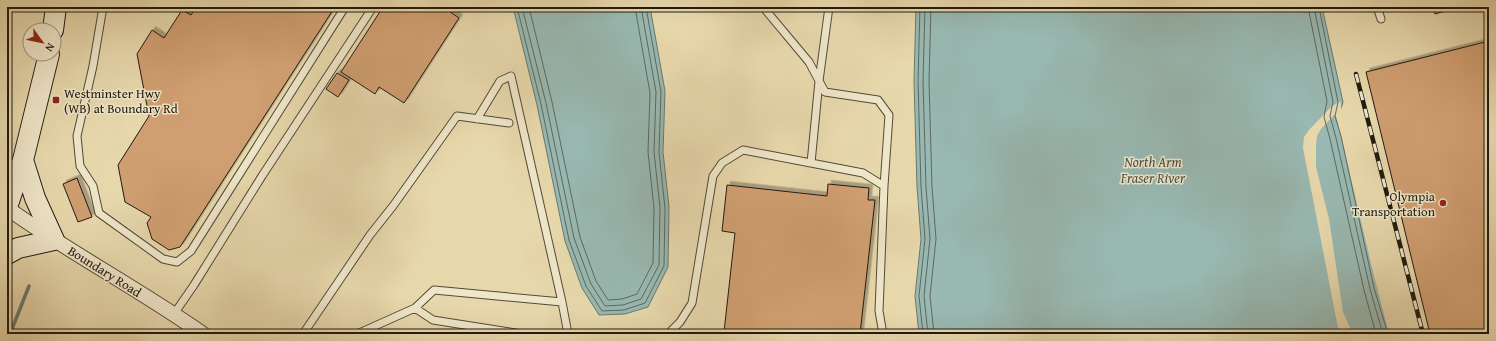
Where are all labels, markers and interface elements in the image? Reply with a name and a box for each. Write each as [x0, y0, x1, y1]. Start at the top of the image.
north arrow [22, 22, 62, 62]
text: N [41, 40, 59, 55]
place label: Westminster Hwy (WB) at Boundary Rd [64, 84, 178, 118]
marker: Westminster Hwy (WB) at Boundary Rd [51, 95, 61, 105]
water label: North Arm Fraser River [1120, 152, 1186, 188]
place label: Olympia Transportation [1352, 187, 1436, 221]
marker: Olympia Transportation [1438, 198, 1448, 208]
street label: Boundary Road [64, 241, 145, 302]

